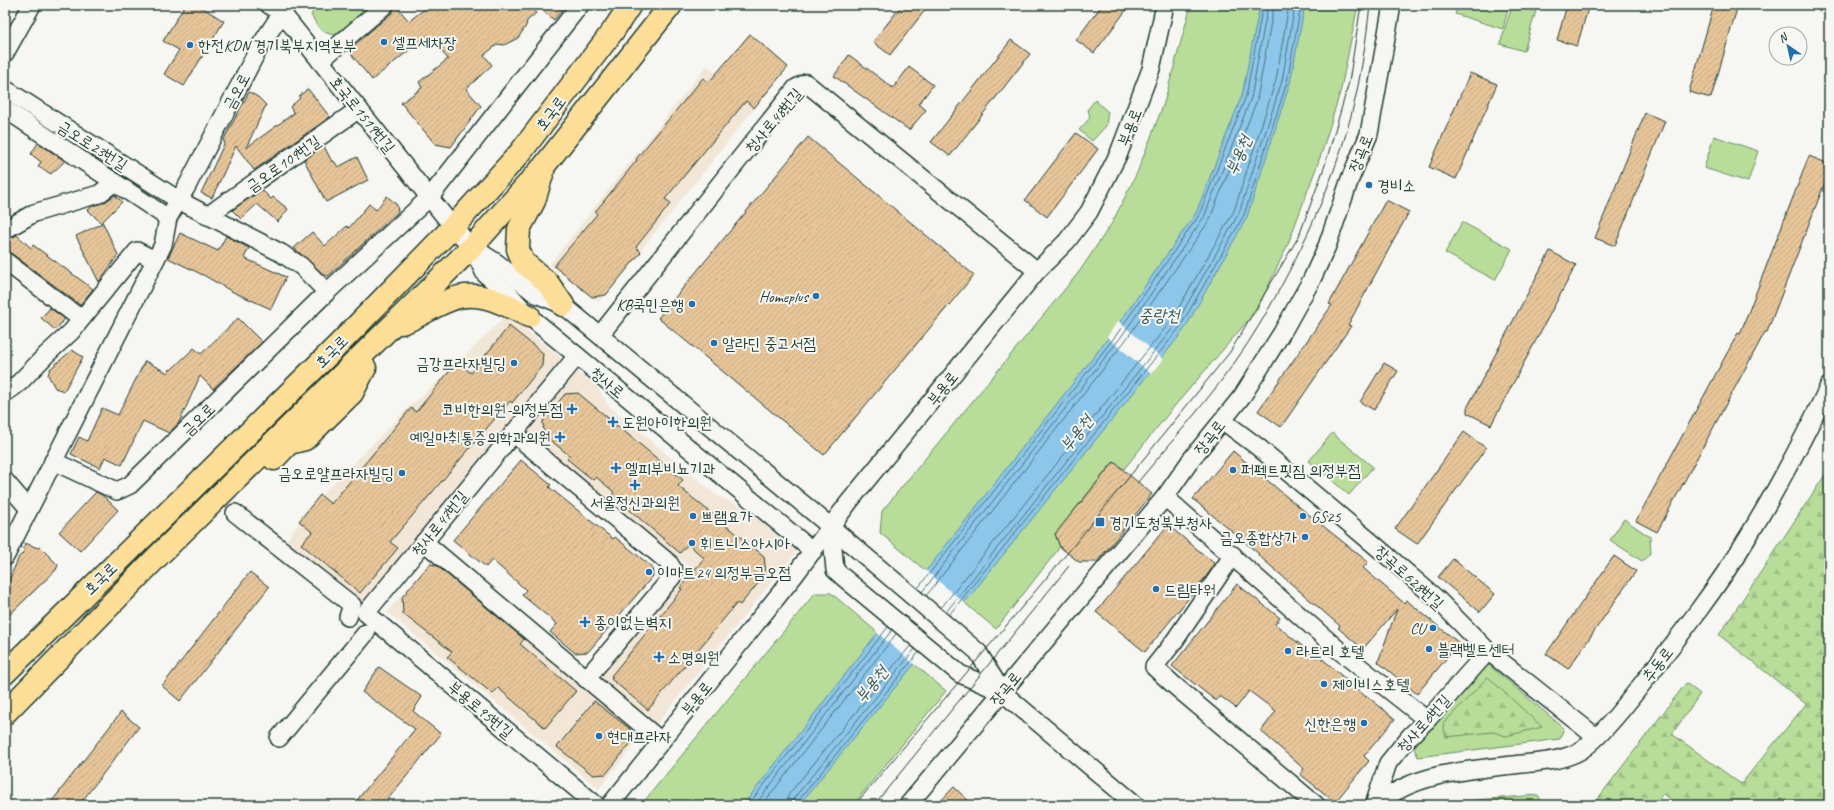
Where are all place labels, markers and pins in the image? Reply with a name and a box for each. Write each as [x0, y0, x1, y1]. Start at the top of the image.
place label: 셀프세차장 [392, 33, 457, 53]
place label: 한전KDN 경기북부지역본부 [198, 36, 357, 56]
marker: 셀프세차장 [379, 37, 389, 47]
marker: 한전KDN 경기북부지역본부 [185, 40, 195, 50]
place label: 경비소 [1377, 176, 1416, 196]
marker: 경비소 [1364, 180, 1374, 190]
place label: Homeplus [759, 287, 810, 307]
marker: Homeplus [811, 291, 821, 301]
place label: KB국민은행 [616, 295, 684, 315]
marker: KB국민은행 [687, 299, 697, 309]
place label: 알라딘 중고서점 [722, 334, 816, 354]
marker: 알라딘 중고서점 [709, 338, 719, 348]
place label: 금강프라자빌딩 [416, 354, 506, 374]
marker: 금강프라자빌딩 [509, 358, 519, 368]
place label: 코비한의원-의정부점 [442, 400, 563, 420]
marker: 코비한의원-의정부점 [566, 403, 578, 415]
place label: 도원아이한의원 [622, 413, 712, 433]
marker: 도원아이한의원 [607, 416, 619, 428]
place label: 예일마취통증의학과의원 [409, 428, 551, 448]
marker: 예일마취통증의학과의원 [554, 431, 566, 443]
place label: 엘피부비뇨기과 [625, 459, 715, 479]
place label: 퍼펙트핏짐 의정부점 [1241, 461, 1361, 481]
marker: 엘피부비뇨기과 [610, 462, 622, 474]
place label: 금오로얄프라자빌딩 [278, 464, 394, 484]
marker: 퍼펙트핏짐 의정부점 [1228, 465, 1238, 475]
marker: 금오로얄프라자빌딩 [397, 468, 407, 478]
marker: 서울정신과의원 [629, 479, 641, 491]
place label: 서울정신과의원 [590, 493, 680, 513]
place label: 쁘램요가 [701, 507, 753, 527]
place label: GS25 [1311, 507, 1341, 527]
marker: 쁘램요가 [688, 511, 698, 521]
marker: GS25 [1298, 511, 1308, 521]
place label: 경기도청북부청사 [1109, 513, 1212, 533]
marker: 경기도청북부청사 [1094, 516, 1106, 528]
place label: 금오종합상가 [1220, 528, 1297, 548]
marker: 금오종합상가 [1300, 532, 1310, 542]
place label: 휘트니스아시아 [700, 534, 790, 554]
marker: 휘트니스아시아 [687, 538, 697, 548]
place label: 이마트24 의정부금오점 [657, 563, 791, 583]
marker: 이마트24 의정부금오점 [644, 567, 654, 577]
place label: 드림타워 [1164, 580, 1216, 600]
marker: 드림타워 [1151, 584, 1161, 594]
place label: 종이없는벽지 [594, 613, 671, 633]
marker: 종이없는벽지 [579, 616, 591, 628]
place label: CU [1410, 619, 1428, 639]
marker: CU [1428, 623, 1438, 633]
place label: 블랙벨트센터 [1437, 640, 1514, 660]
place label: 라트리 호텔 [1296, 642, 1364, 662]
marker: 블랙벨트센터 [1424, 644, 1434, 654]
marker: 라트리 호텔 [1283, 646, 1293, 656]
place label: 소명의원 [668, 648, 720, 668]
marker: 소명의원 [653, 651, 665, 663]
place label: 제이비스호텔 [1332, 675, 1409, 695]
marker: 제이비스호텔 [1319, 679, 1329, 689]
place label: 신한은행 [1305, 714, 1356, 734]
marker: 신한은행 [1359, 718, 1369, 728]
place label: 현대프라자 [607, 727, 672, 747]
marker: 현대프라자 [594, 731, 604, 741]

